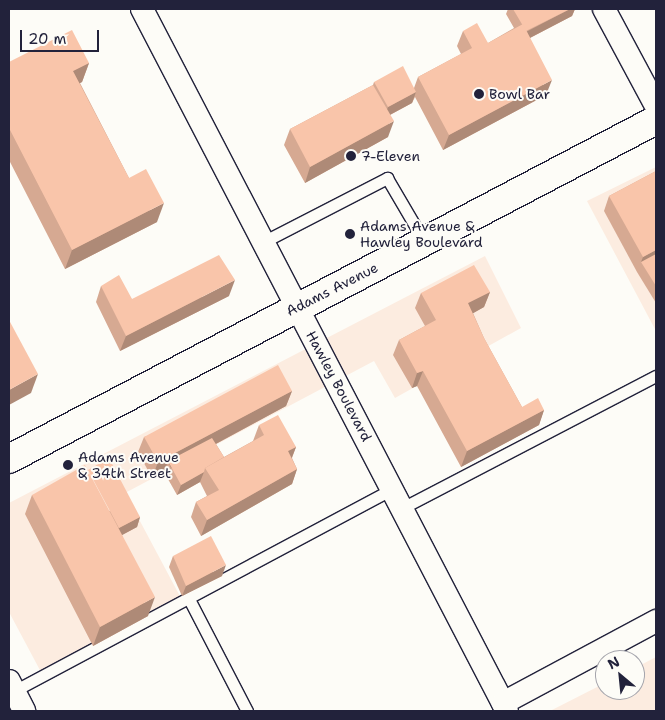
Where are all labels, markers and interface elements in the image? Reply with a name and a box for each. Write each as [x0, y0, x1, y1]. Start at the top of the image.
scale bar [22, 20, 101, 52]
text: 20 m [28, 29, 67, 49]
place label: Bowl Bar [489, 86, 550, 102]
marker: Bowl Bar [473, 88, 485, 100]
place label: 7-Eleven [361, 148, 420, 164]
marker: 7-Eleven [345, 150, 357, 162]
place label: Adams Avenue & Hawley Boulevard [360, 218, 483, 250]
marker: Adams Avenue & Hawley Boulevard [344, 228, 356, 240]
street label: Adams Avenue [283, 259, 381, 319]
street label: Hawley Boulevard [303, 328, 375, 444]
place label: Adams Avenue & 34th Street [78, 449, 179, 482]
marker: Adams Avenue & 34th Street [62, 459, 74, 471]
north arrow [595, 650, 645, 700]
text: N [604, 652, 623, 673]

